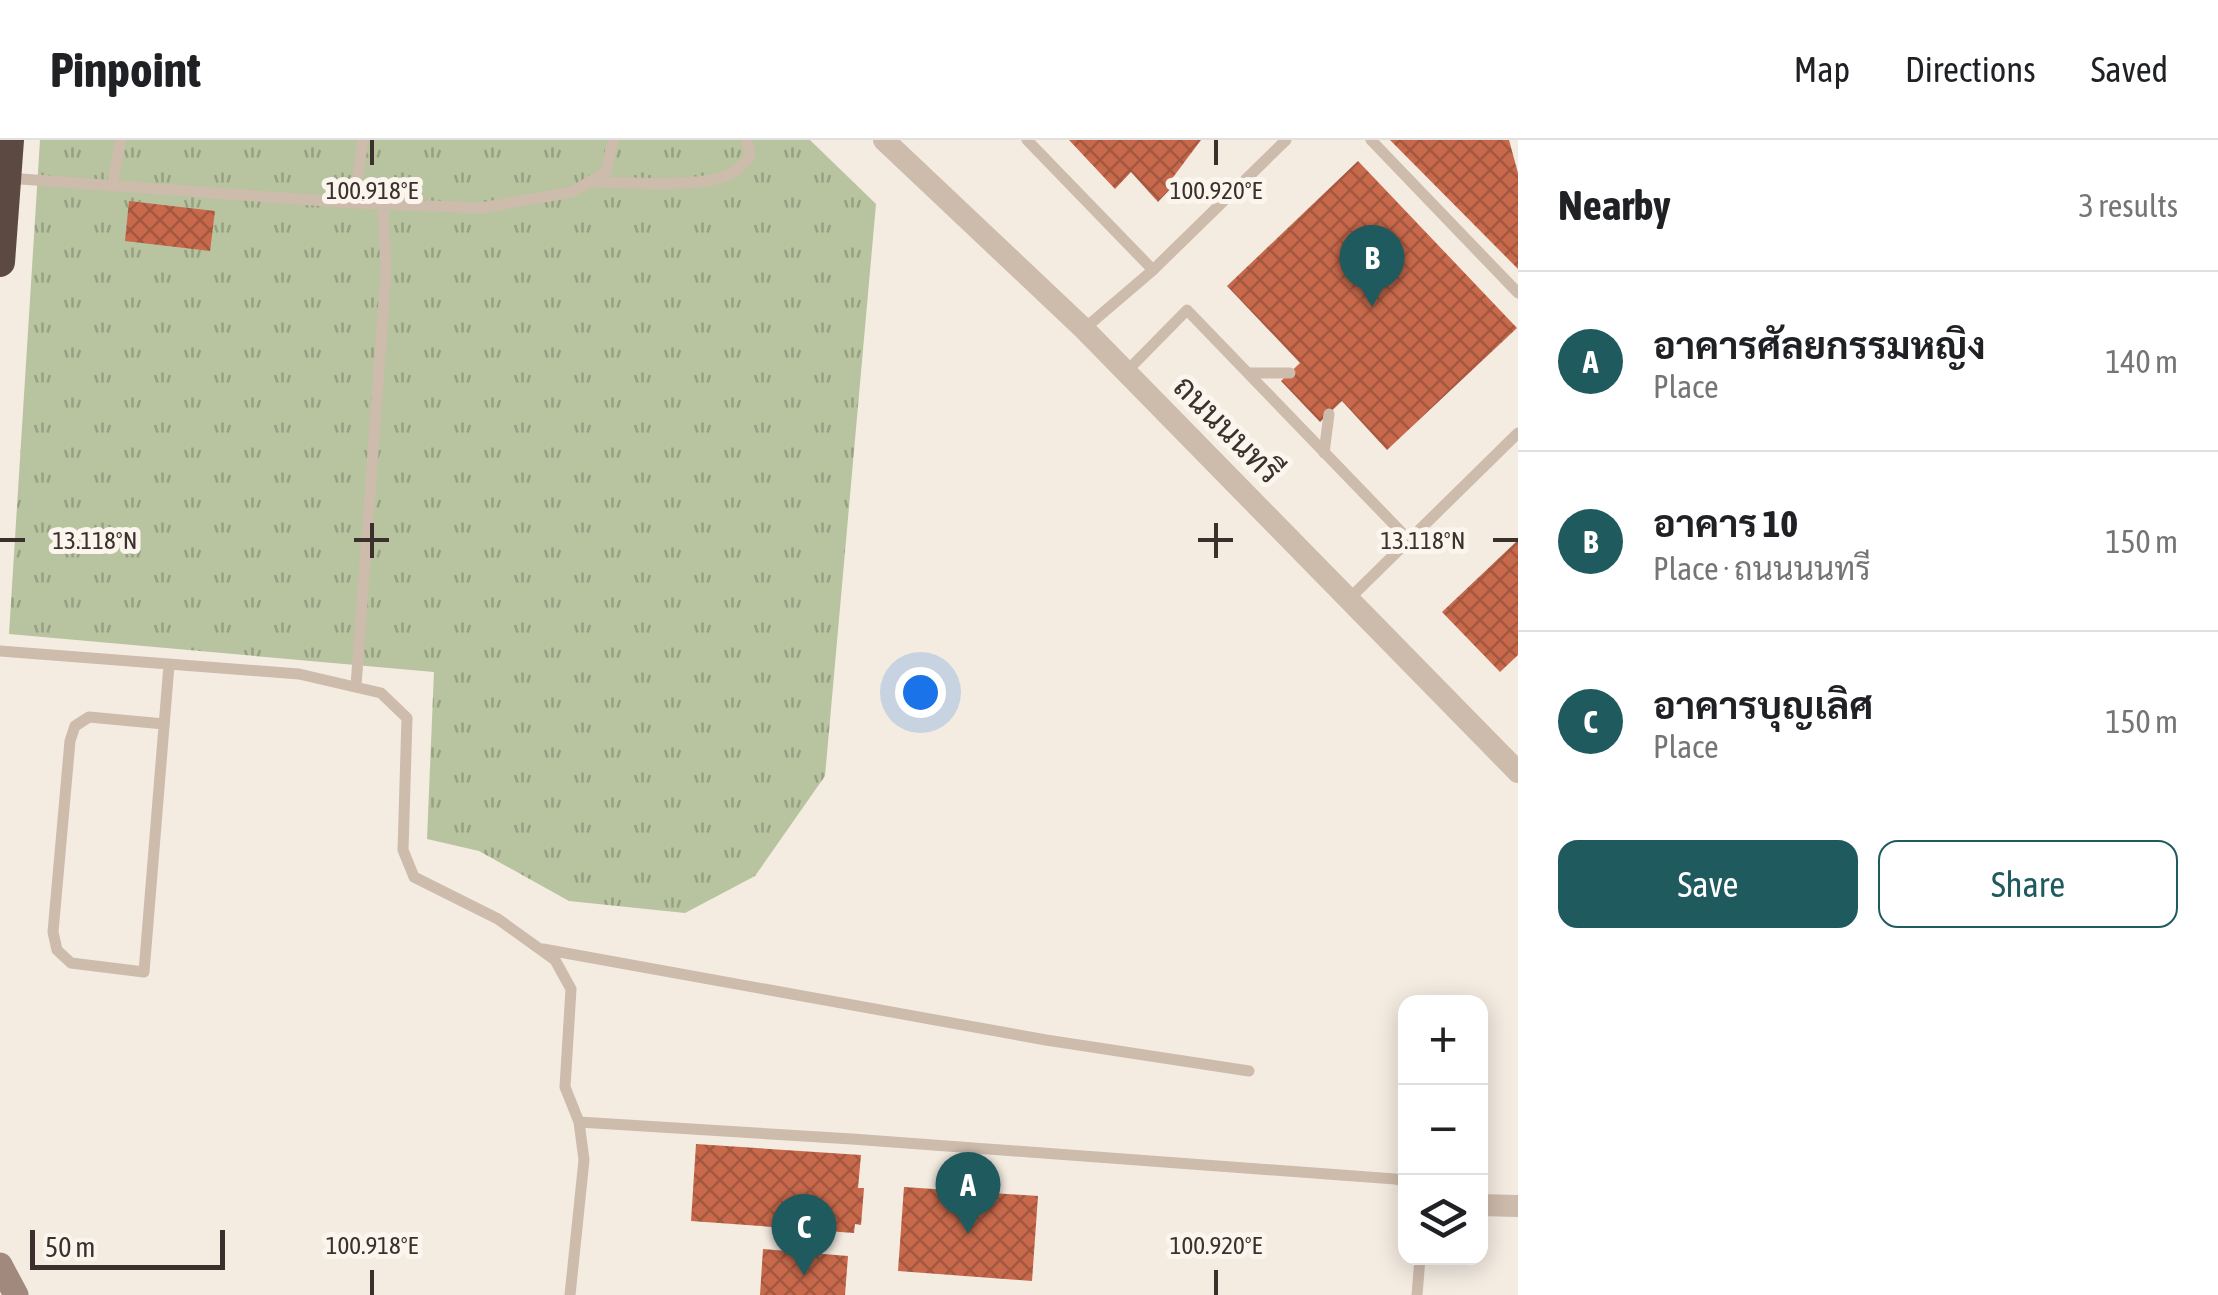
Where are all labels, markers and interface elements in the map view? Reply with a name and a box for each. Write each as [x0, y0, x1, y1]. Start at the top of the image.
text: Pinpoint [50, 42, 201, 97]
text: Map [1794, 49, 1850, 89]
text: Directions [1905, 49, 2036, 89]
text: Saved [2091, 49, 2168, 89]
text: 100.918°E [326, 176, 419, 204]
text: 100.920°E [1170, 176, 1263, 204]
text: Nearby [1558, 181, 1671, 229]
text: 3 results [2079, 187, 2178, 224]
pin: B [1340, 224, 1404, 307]
text: อาคารศัลยกรรมหญิง [1653, 324, 1986, 367]
text: A [1583, 343, 1598, 380]
text: 140 m [2105, 343, 2178, 380]
street label: ถนนนนทรี [1167, 367, 1290, 490]
text: Place [1653, 368, 1718, 405]
text: อาคาร 10 [1653, 502, 1798, 545]
text: B [1583, 523, 1598, 560]
text: 150 m [2105, 523, 2178, 560]
text: 13.118°N [53, 526, 137, 554]
text: 13.118°N [1381, 526, 1465, 554]
text: Place · ถนนนนทรี [1653, 550, 1871, 587]
your location [895, 667, 946, 718]
text: อาคารบุญเลิศ [1653, 684, 1873, 727]
text: C [1583, 703, 1598, 740]
text: 150 m [2105, 703, 2178, 740]
text: Place [1653, 728, 1718, 765]
button: Save [1558, 840, 1858, 928]
button: Share [1878, 840, 2178, 928]
map controls [1398, 995, 1488, 1265]
button: + [1398, 995, 1488, 1085]
button: − [1398, 1085, 1488, 1175]
pin: A [936, 1152, 1000, 1234]
button: layers [1398, 1175, 1488, 1265]
pin: C [772, 1194, 836, 1276]
scale bar [30, 1225, 225, 1270]
text: 50 m [45, 1231, 95, 1263]
text: 100.918°E [326, 1231, 419, 1259]
text: 100.920°E [1170, 1231, 1263, 1259]

